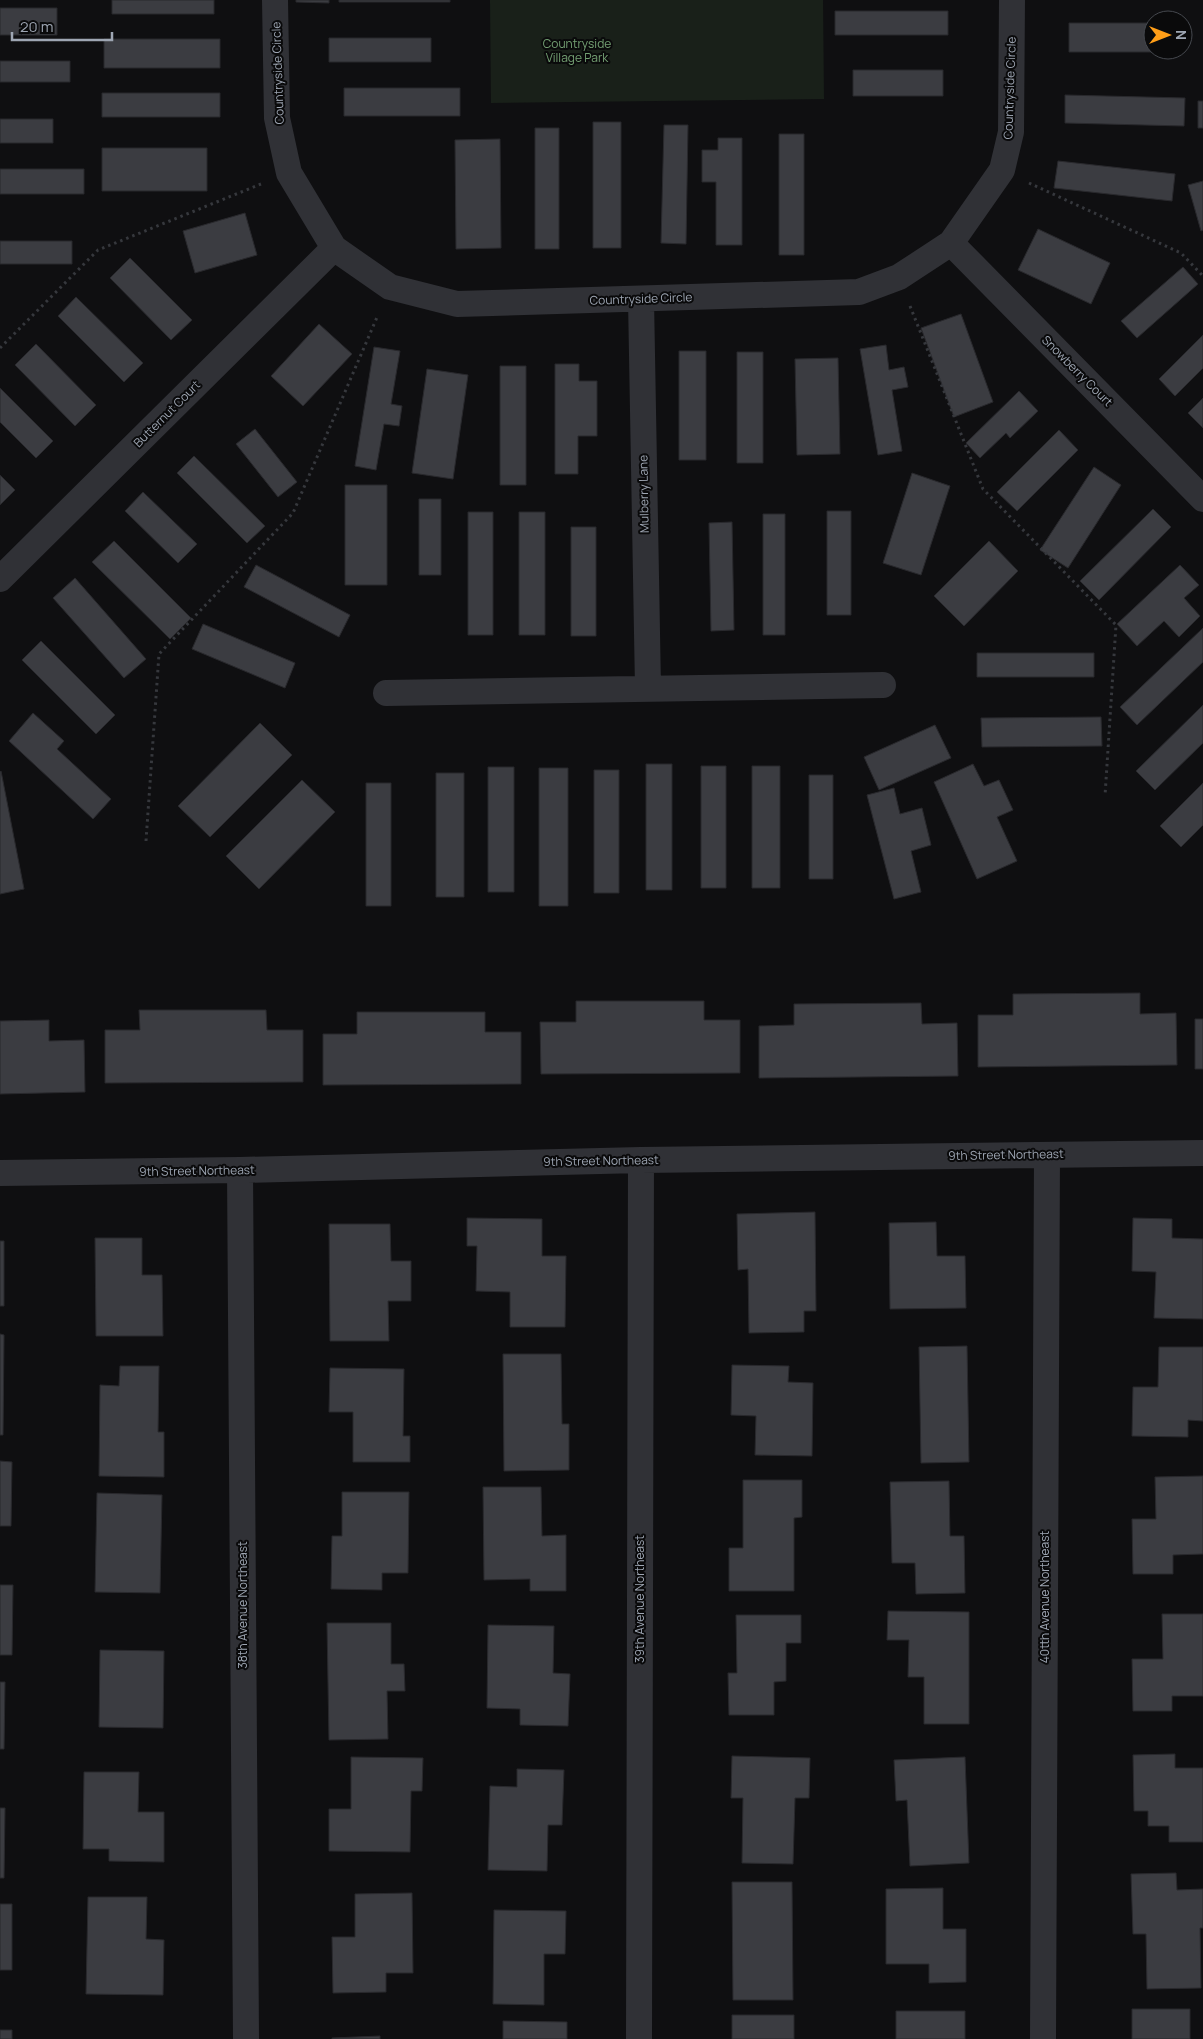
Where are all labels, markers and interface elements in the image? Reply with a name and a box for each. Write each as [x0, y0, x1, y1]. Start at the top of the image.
scale bar [12, 10, 112, 42]
north arrow [1143, 10, 1193, 60]
text: 20 m [20, 16, 53, 37]
street label: Countryside Circle [267, 21, 288, 125]
text: N [1172, 30, 1191, 40]
park label: Countryside Village Park [543, 35, 611, 66]
street label: Countryside Circle [999, 36, 1020, 140]
street label: Countryside Circle [589, 288, 693, 309]
street label: Snowberry Court [1038, 331, 1117, 410]
street label: Butternut Court [129, 376, 204, 451]
street label: Mulberry Lane [634, 455, 653, 533]
street label: 9th Street Northeast [948, 1145, 1064, 1164]
street label: 9th Street Northeast [543, 1151, 659, 1170]
street label: 9th Street Northeast [139, 1161, 255, 1180]
street label: 40tth Avenue Northeast [1036, 1531, 1053, 1663]
street label: 39th Avenue Northeast [631, 1535, 648, 1663]
street label: 38th Avenue Northeast [234, 1541, 251, 1669]

